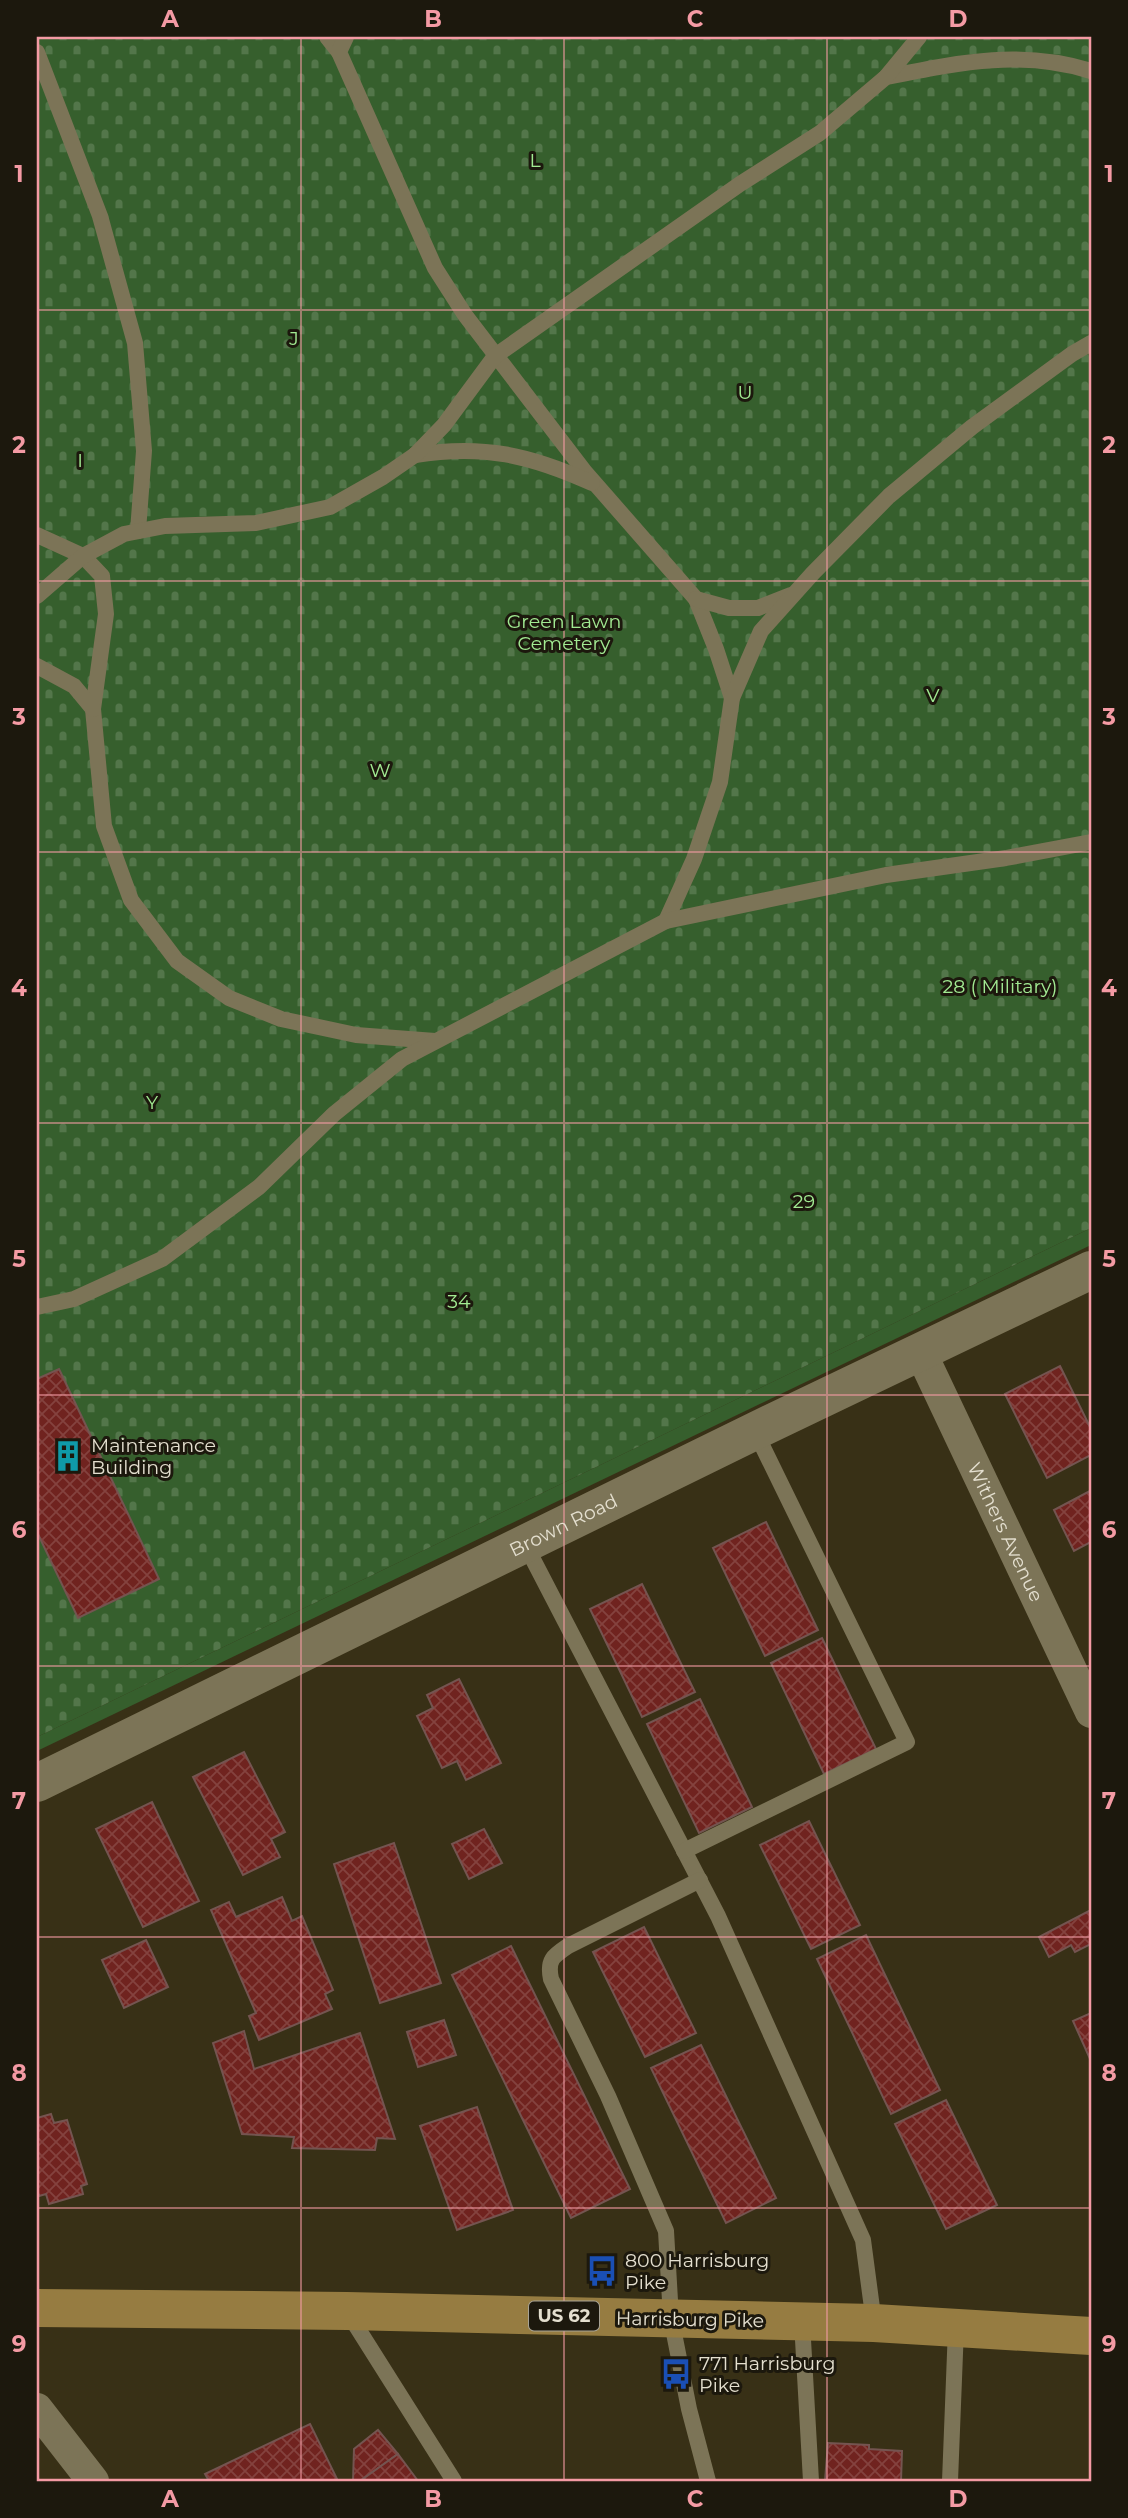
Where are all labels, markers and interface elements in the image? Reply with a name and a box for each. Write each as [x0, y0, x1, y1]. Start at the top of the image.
text: A [160, 5, 179, 33]
text: B [424, 5, 442, 33]
text: C [687, 5, 704, 33]
text: D [949, 5, 968, 33]
park label: L [529, 149, 541, 172]
text: 1 [14, 160, 24, 188]
text: 1 [1104, 160, 1114, 188]
park label: J [288, 327, 299, 350]
park label: U [737, 381, 753, 404]
text: 2 [12, 431, 26, 459]
text: 2 [1102, 431, 1116, 459]
park label: I [77, 449, 83, 472]
park label: Green Lawn Cemetery [507, 610, 621, 655]
park label: V [926, 684, 940, 707]
text: 3 [11, 703, 26, 731]
text: 3 [1101, 703, 1116, 731]
park label: W [369, 759, 391, 782]
text: 4 [11, 974, 27, 1002]
text: 4 [1101, 974, 1117, 1002]
park label: 28 ( Military) [942, 975, 1058, 998]
park label: Y [146, 1091, 159, 1114]
park label: 29 [793, 1190, 815, 1213]
text: 5 [12, 1245, 26, 1273]
text: 5 [1102, 1245, 1116, 1273]
park label: 34 [447, 1290, 471, 1313]
place label: Maintenance Building [91, 1434, 216, 1479]
building icon: Maintenance Building [51, 1439, 85, 1473]
street label: Withers Avenue [962, 1459, 1048, 1606]
street label: Brown Road [506, 1489, 621, 1562]
text: 6 [12, 1516, 27, 1544]
text: 6 [1102, 1516, 1117, 1544]
text: 7 [12, 1787, 26, 1815]
text: 7 [1102, 1787, 1116, 1815]
text: 8 [11, 2059, 27, 2087]
text: 8 [1101, 2059, 1117, 2087]
place label: 800 Harrisburg Pike [625, 2249, 769, 2294]
bus stop icon: 800 Harrisburg Pike [585, 2254, 619, 2288]
road number: US 62 [529, 2302, 599, 2330]
street label: Harrisburg Pike [616, 2307, 764, 2332]
text: 9 [12, 2330, 26, 2358]
text: 9 [1102, 2330, 1116, 2358]
place label: 771 Harrisburg Pike [699, 2352, 835, 2397]
bus stop icon: 771 Harrisburg Pike [659, 2357, 693, 2391]
text: A [160, 2485, 179, 2513]
text: B [424, 2485, 442, 2513]
text: C [687, 2485, 704, 2513]
text: D [949, 2485, 968, 2513]

